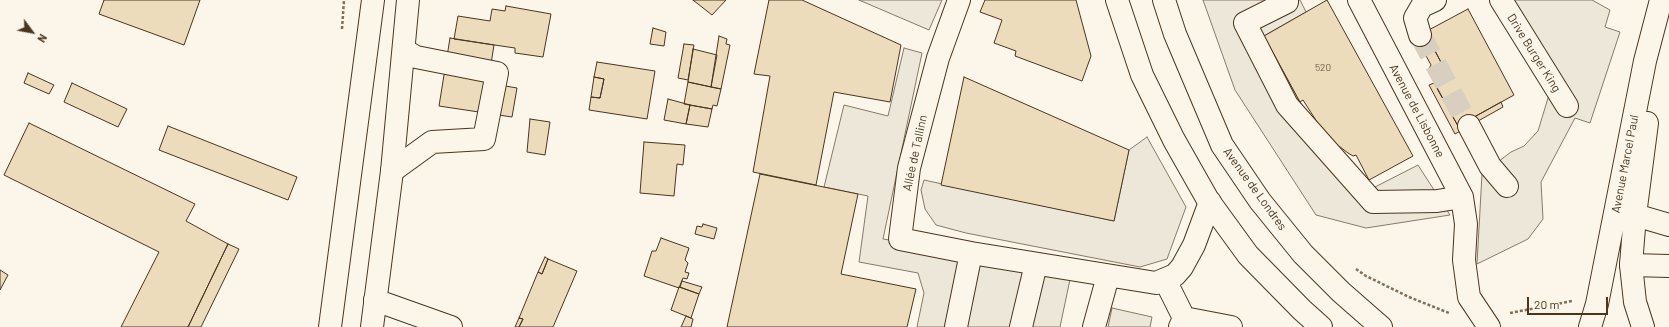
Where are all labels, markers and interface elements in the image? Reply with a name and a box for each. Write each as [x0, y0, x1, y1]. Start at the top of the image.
street label: Drive Burger King [1504, 11, 1564, 95]
north arrow [12, 12, 52, 52]
text: N [35, 32, 50, 45]
house number: 520 [1315, 62, 1331, 74]
street label: Avenue de Lisbonne [1386, 62, 1448, 160]
street label: Allée de Tallinn [900, 114, 930, 192]
street label: Avenue Marcel Paul [1608, 114, 1642, 214]
street label: Avenue de Londres [1220, 145, 1290, 233]
scale bar [1529, 289, 1610, 315]
text: 20 m [1534, 297, 1560, 311]

